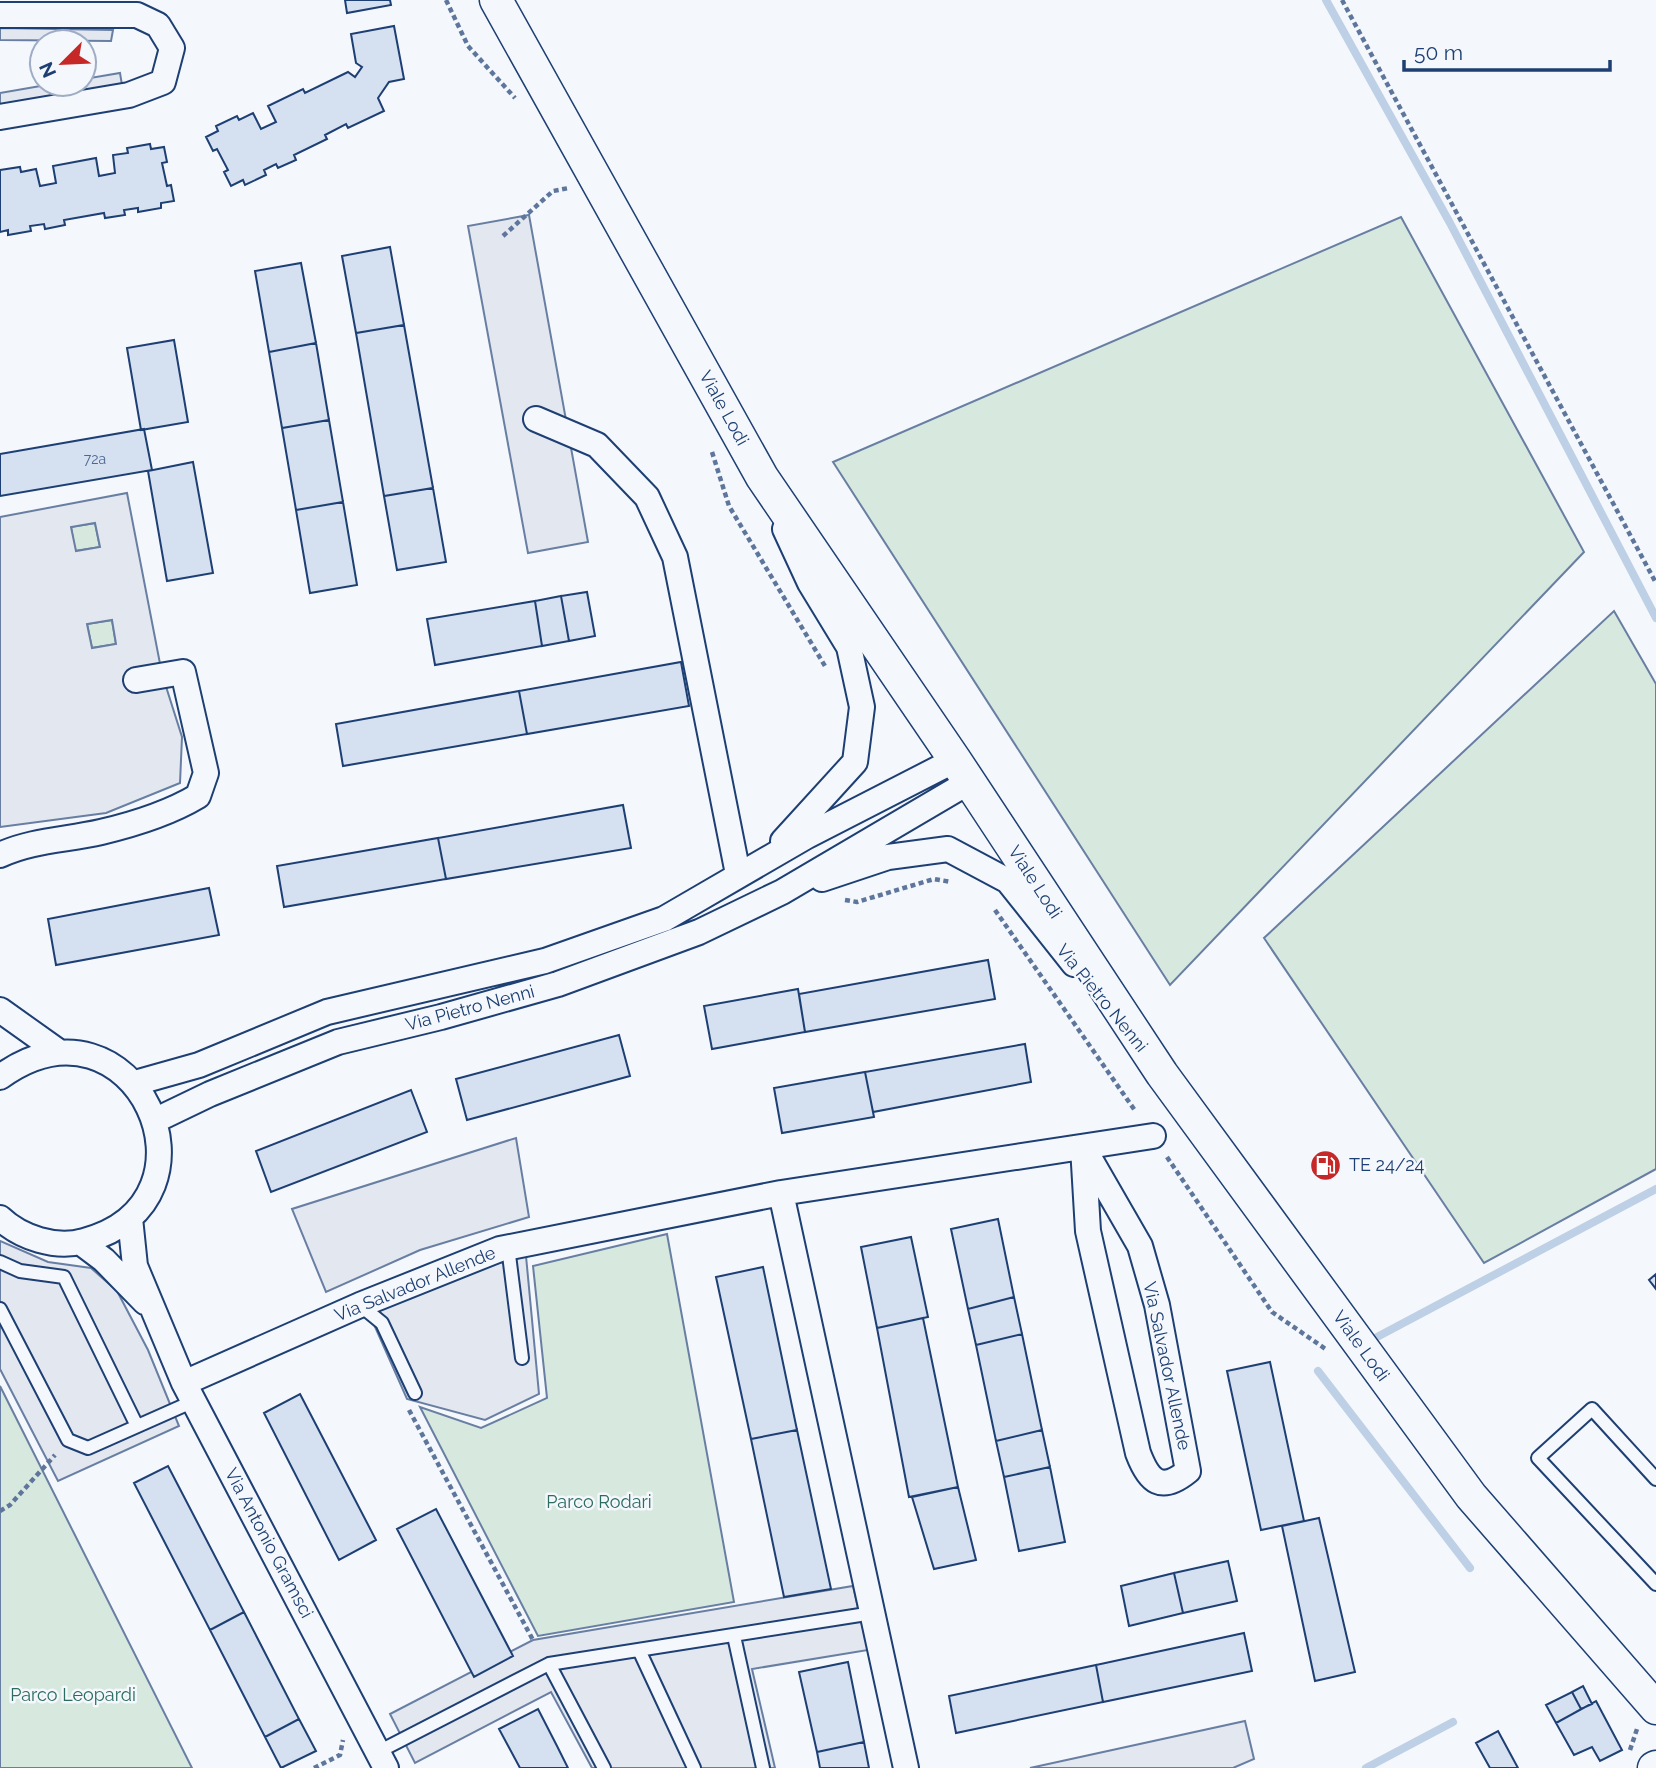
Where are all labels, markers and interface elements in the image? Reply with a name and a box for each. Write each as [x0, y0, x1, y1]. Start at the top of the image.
north arrow [28, 28, 98, 98]
scale bar [1404, 28, 1610, 72]
text: 50 m [1414, 40, 1463, 65]
text: N [34, 59, 60, 81]
street label: Viale Lodi [695, 367, 754, 449]
house number: 72a [84, 451, 106, 467]
street label: Viale Lodi [1004, 842, 1067, 922]
street label: Via Pietro Nenni [1052, 940, 1152, 1056]
street label: Via Pietro Nenni [403, 980, 537, 1035]
fuel station icon: TE 24/24 [1309, 1148, 1343, 1182]
place label: TE 24/24 [1349, 1154, 1425, 1175]
street label: Via Salvador Allende [331, 1241, 499, 1325]
street label: Via Salvador Allende [1139, 1280, 1196, 1452]
street label: Viale Lodi [1329, 1306, 1394, 1385]
street label: Via Antonio Gramsci [221, 1464, 318, 1621]
park label: Parco Rodari [546, 1491, 652, 1512]
park label: Parco Leopardi [10, 1684, 136, 1705]

